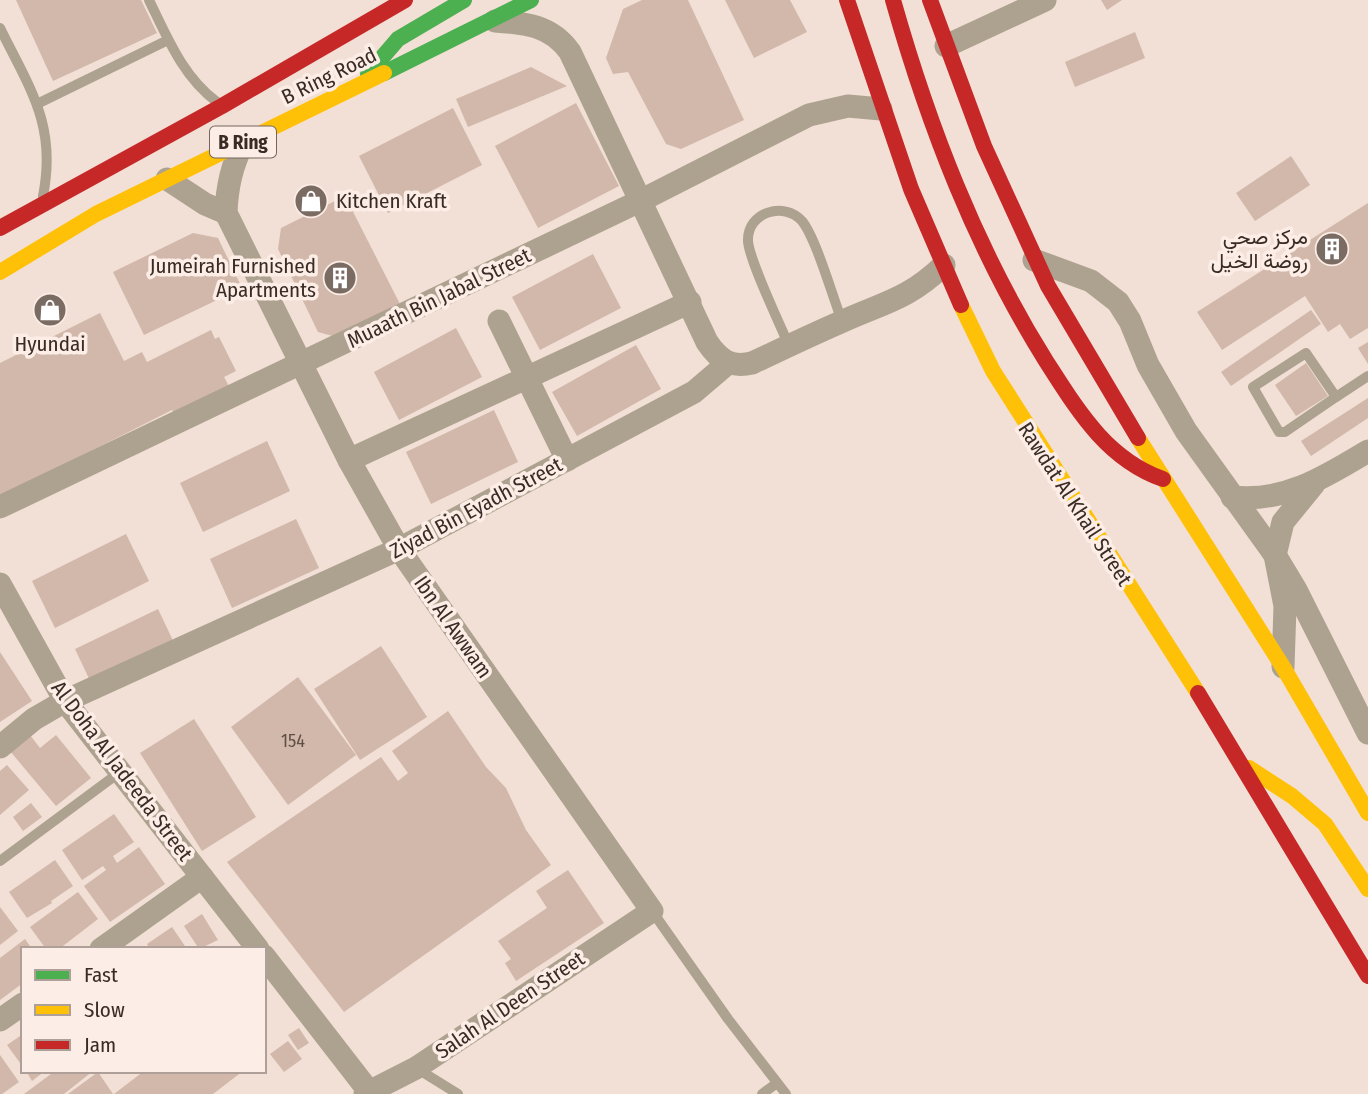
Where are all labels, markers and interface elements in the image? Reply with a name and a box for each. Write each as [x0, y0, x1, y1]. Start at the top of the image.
street label: B Ring Road [277, 42, 381, 110]
road number: B Ring [210, 126, 276, 158]
shop icon: Kitchen Kraft [292, 182, 330, 220]
place label: Kitchen Kraft [336, 188, 447, 214]
place label: مركز صحي روضة الخيل [1211, 224, 1308, 274]
building icon: مركز صحي روضة الخيل [1313, 230, 1351, 268]
street label: Muaath Bin Jabal Street [343, 242, 535, 354]
place label: Jumeirah Furnished Apartments [150, 253, 316, 303]
building icon: Jumeirah Furnished Apartments [321, 259, 359, 297]
shop icon: Hyundai [31, 291, 69, 329]
place label: Hyundai [15, 331, 85, 357]
street label: Rawdat Al Khail Street [1012, 417, 1138, 591]
street label: Ziyad Bin Eyadh Street [385, 452, 567, 564]
street label: Ibn Al Awwam [408, 571, 498, 683]
street label: Al Doha Al Jadeeda Street [46, 676, 198, 866]
house number: 154 [281, 730, 305, 752]
street label: Salah Al Deen Street [430, 945, 590, 1065]
legend [21, 947, 266, 1073]
text: Fast [84, 962, 118, 988]
text: Slow [84, 997, 125, 1023]
text: Jam [84, 1032, 116, 1058]

